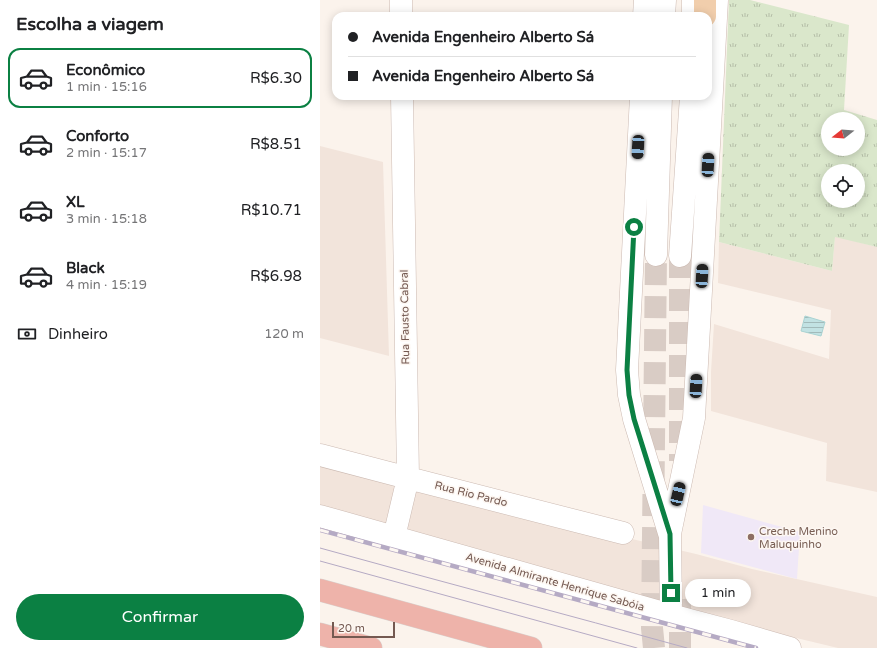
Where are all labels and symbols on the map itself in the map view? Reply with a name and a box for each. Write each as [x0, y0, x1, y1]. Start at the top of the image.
north arrow [821, 112, 865, 156]
car [631, 135, 645, 159]
car [701, 153, 715, 177]
route start [625, 218, 643, 236]
car [695, 264, 709, 288]
street label: Rua Fausto Cabral [398, 269, 412, 365]
car [689, 374, 703, 398]
street label: Rua Rio Pardo [433, 479, 509, 509]
car [669, 481, 687, 507]
place label: Creche Menino Maluquinho [759, 525, 838, 551]
marker: Creche Menino Maluquinho [746, 532, 756, 542]
street label: Avenida Almirante Henrique Sabóia [464, 550, 646, 614]
callout: 1 min [685, 579, 751, 607]
route end [662, 584, 680, 602]
scale bar [332, 620, 395, 639]

